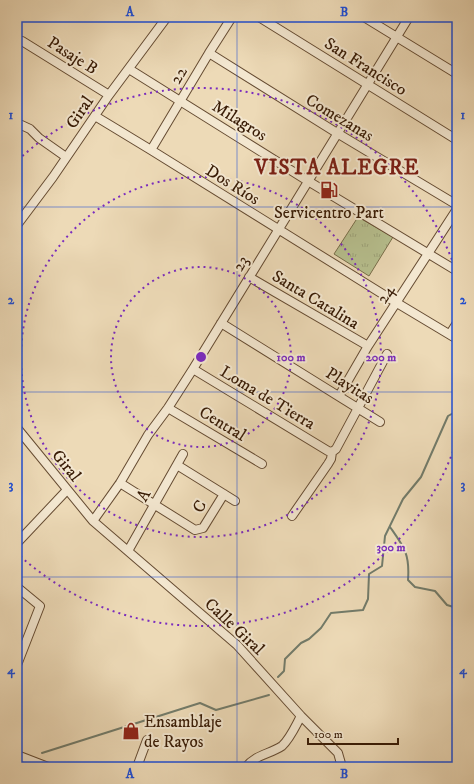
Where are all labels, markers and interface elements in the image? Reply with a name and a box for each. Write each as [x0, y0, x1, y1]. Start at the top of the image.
text: A [125, 4, 135, 20]
text: B [340, 4, 348, 20]
street label: Pasaje B [43, 32, 102, 80]
street label: San Francisco [320, 33, 411, 101]
street label: 22 [165, 62, 193, 88]
street label: Comezanas [301, 89, 378, 147]
street label: Giral [61, 92, 99, 133]
street label: Milagros [208, 95, 271, 146]
text: 1 [9, 107, 14, 123]
text: 1 [461, 107, 466, 123]
district label: VISTA ALEGRE [253, 155, 420, 181]
street label: Dos Ríos [201, 160, 264, 210]
fuel station icon: Servicentro Part [319, 180, 339, 200]
place label: Servicentro Part [274, 202, 385, 224]
street label: 23 [228, 252, 254, 275]
street label: Santa Catalina [268, 265, 364, 335]
street label: 24 [372, 280, 401, 308]
text: 2 [8, 292, 15, 308]
text: 2 [460, 292, 467, 308]
centre of rings [194, 350, 208, 364]
text: 100 m [277, 350, 305, 365]
text: 200 m [366, 350, 396, 365]
street label: Loma de Tierra [216, 361, 320, 435]
street label: Playitas [321, 363, 378, 409]
street label: Central [195, 401, 250, 446]
street label: Giral [47, 445, 86, 486]
text: 3 [9, 477, 14, 493]
text: 3 [461, 477, 466, 493]
street label: A [132, 485, 156, 506]
street label: C [188, 496, 212, 517]
text: 300 m [377, 540, 405, 555]
street label: Calle Giral [200, 593, 269, 660]
text: 4 [6, 662, 15, 679]
text: 4 [458, 662, 467, 679]
place label: Ensamblaje de Rayos [144, 711, 222, 753]
scale bar [308, 720, 398, 746]
shop icon: Ensamblaje de Rayos [121, 721, 141, 741]
text: 100 m [314, 727, 343, 742]
text: A [125, 766, 135, 782]
text: B [340, 766, 348, 782]

